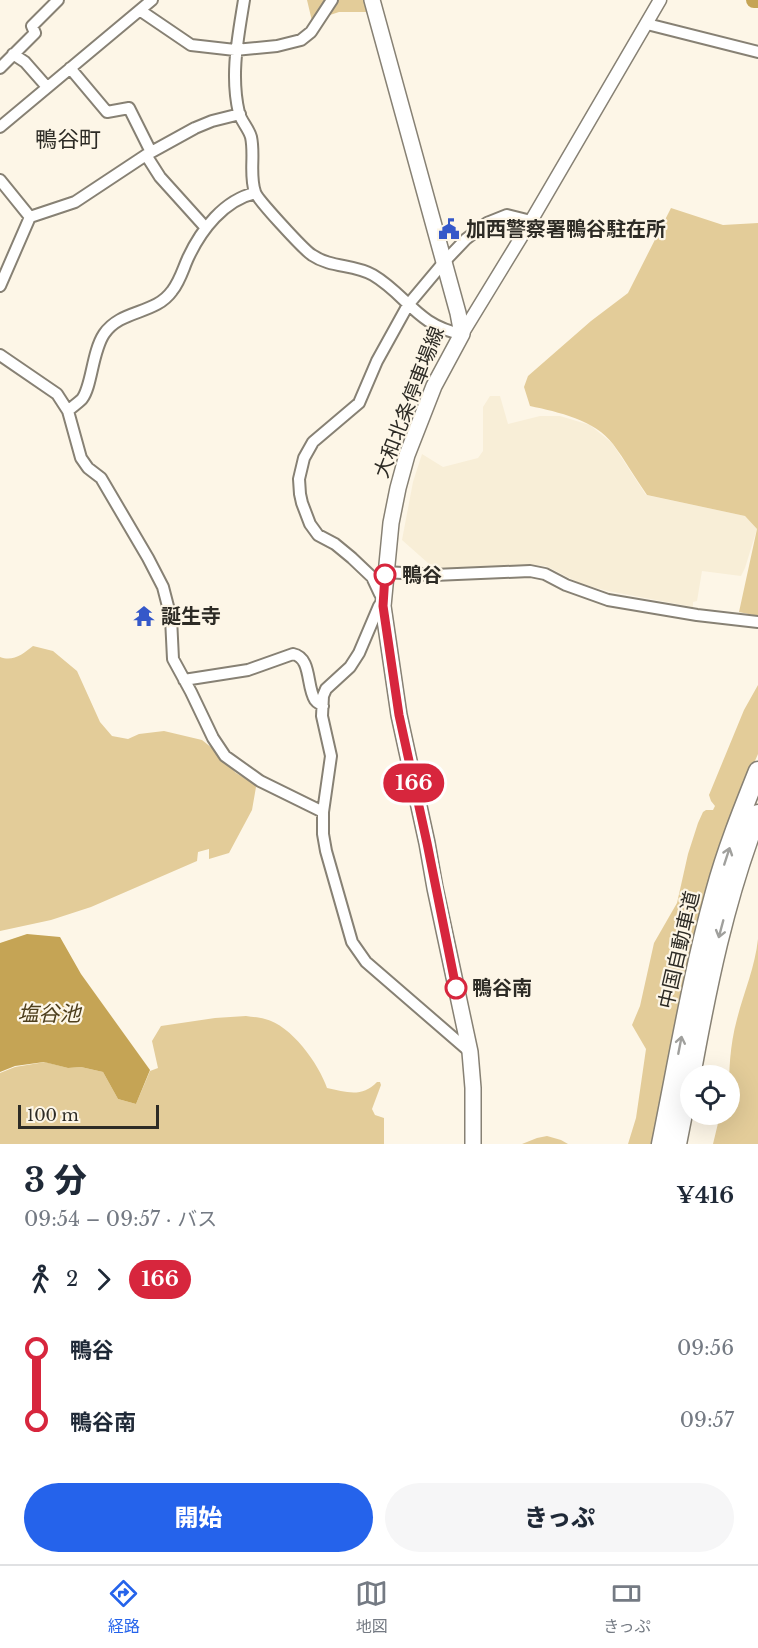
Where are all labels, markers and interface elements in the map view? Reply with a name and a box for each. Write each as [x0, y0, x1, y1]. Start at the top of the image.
district label: 鴨谷町 [35, 126, 101, 153]
public building icon: 加西警察署鴨谷駐在所 [437, 217, 461, 241]
place label: 加西警察署鴨谷駐在所 [466, 217, 666, 241]
street label: 大和北条停車場線 [369, 323, 449, 481]
place label: 鴨谷 [402, 563, 442, 587]
marker: 鴨谷 [374, 564, 396, 586]
temple icon: 誕生寺 [132, 604, 156, 628]
place label: 誕生寺 [161, 604, 221, 628]
line badge: 166 [380, 764, 448, 802]
text: 166 [395, 770, 433, 796]
one-way arrow [722, 847, 733, 866]
street label: 中国自動車道 [654, 889, 704, 1011]
one-way arrow [715, 919, 727, 938]
place label: 鴨谷南 [472, 976, 532, 1000]
marker: 鴨谷南 [445, 977, 467, 999]
water label: 塩谷池 [18, 1001, 82, 1027]
one-way arrow [675, 1036, 686, 1056]
map controls [680, 1065, 740, 1125]
button: locate [680, 1065, 740, 1125]
scale bar [18, 1102, 159, 1130]
text: 100 m [27, 1105, 79, 1125]
text: 3 分 [24, 1160, 87, 1201]
text: ¥416 [676, 1182, 734, 1209]
text: 09:54 – 09:57 · バス [24, 1207, 217, 1231]
icon: walk [24, 1263, 57, 1296]
icon: forward [87, 1263, 120, 1296]
text: 166 [141, 1266, 179, 1292]
text: 2 [66, 1267, 78, 1291]
text: 09:56 [677, 1336, 734, 1360]
text: 鴨谷 [70, 1337, 114, 1364]
text: 09:57 [680, 1408, 734, 1432]
text: 鴨谷南 [70, 1409, 136, 1436]
button: 開始 [24, 1483, 373, 1552]
button: きっぷ [385, 1483, 734, 1552]
tab: 経路 [107, 1577, 140, 1637]
tab: 地図 [355, 1577, 388, 1637]
tab: きっぷ [603, 1577, 651, 1637]

